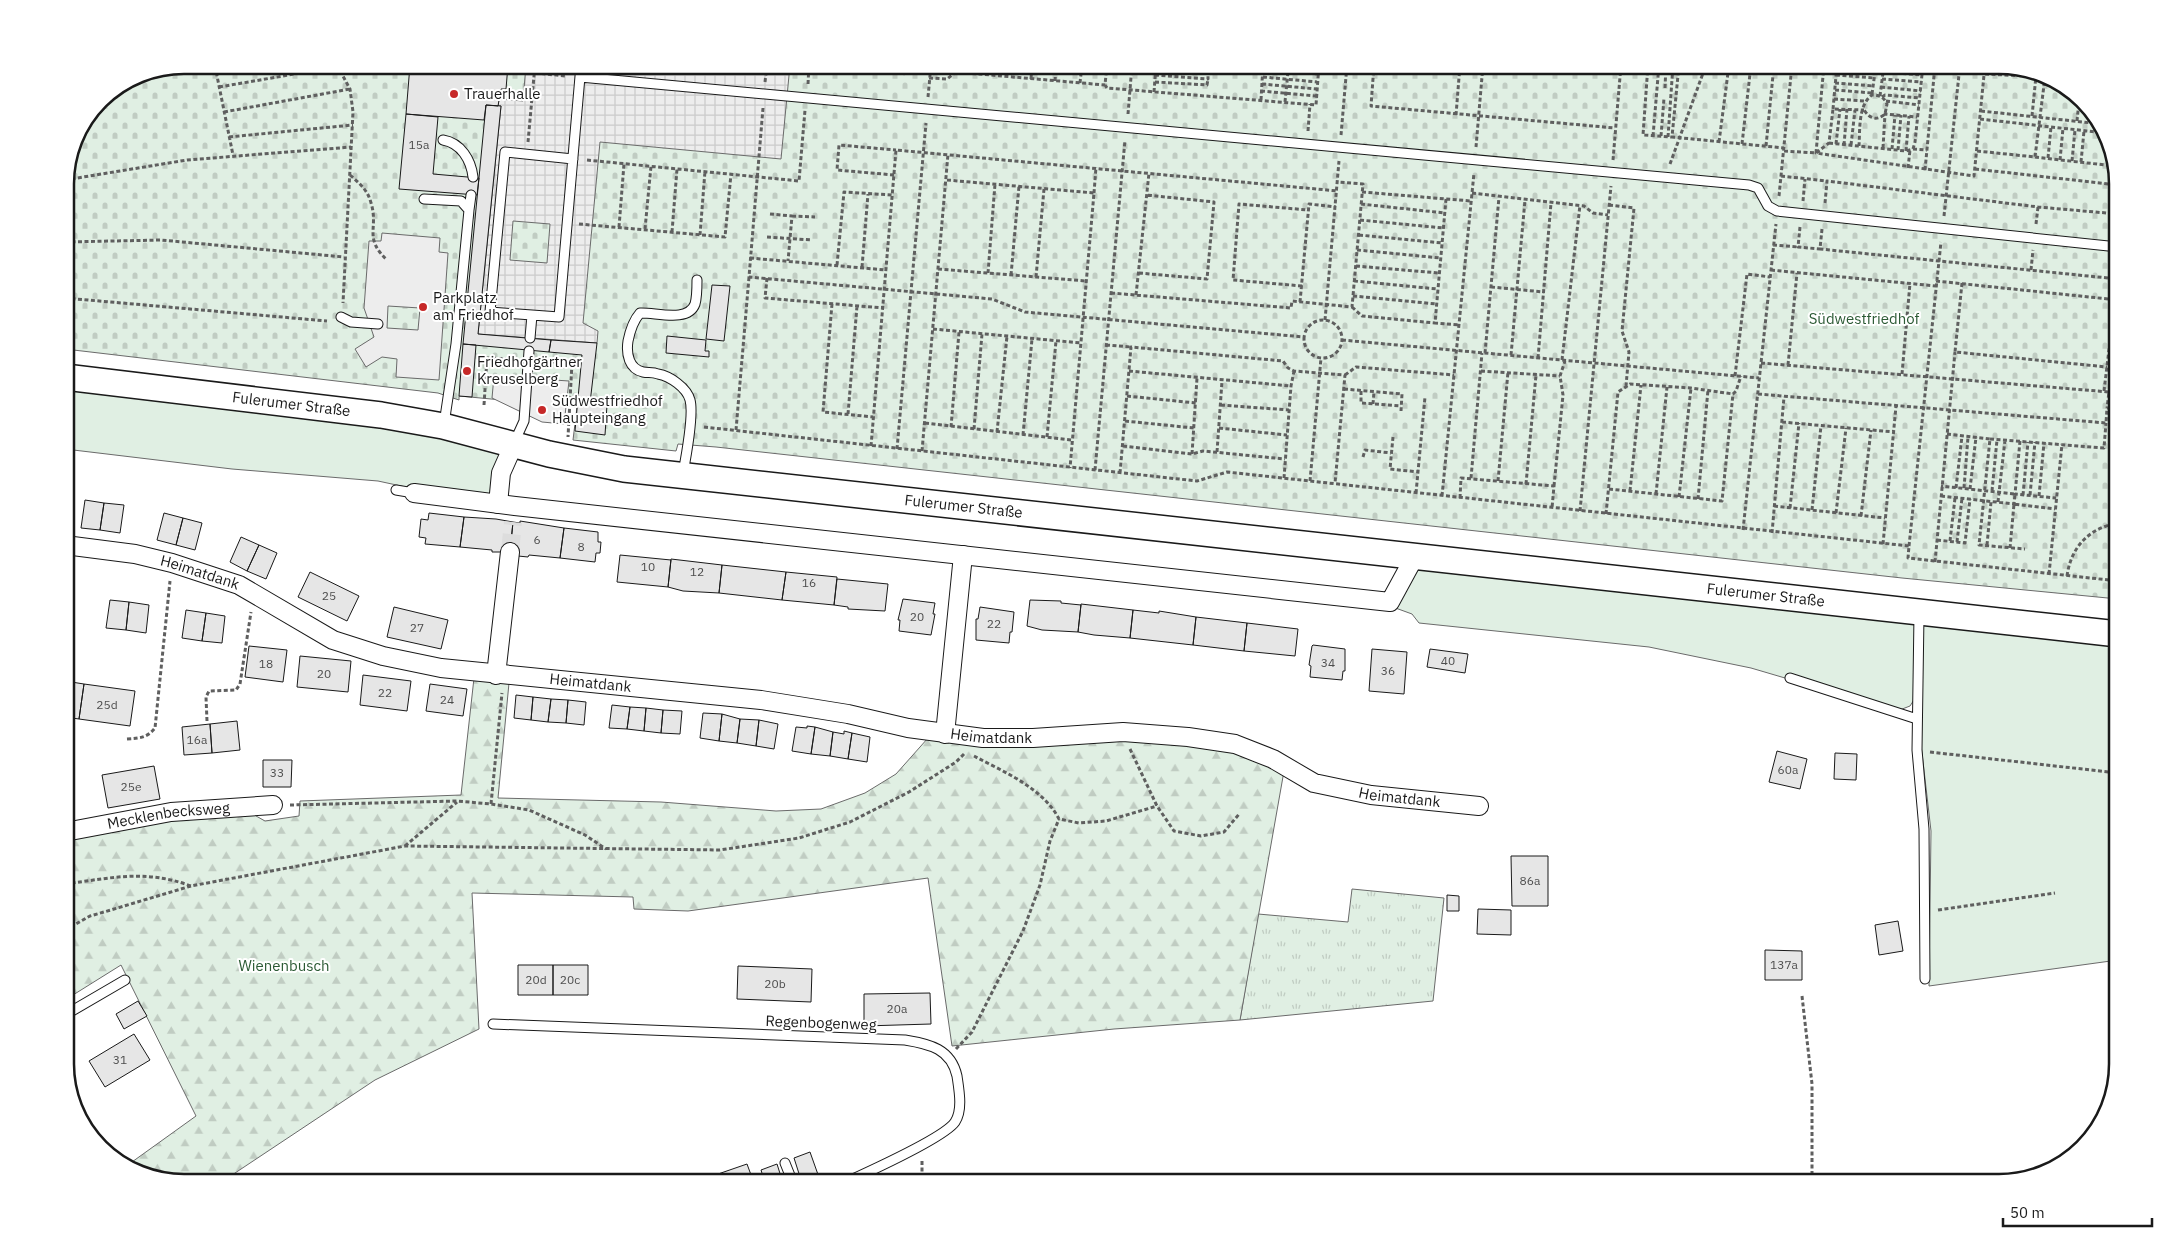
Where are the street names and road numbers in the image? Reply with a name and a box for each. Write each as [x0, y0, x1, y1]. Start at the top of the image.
street label: Fulerumer Straße [231, 387, 351, 420]
street label: Fulerumer Straße [904, 490, 1024, 522]
street label: Heimatdank [158, 551, 242, 594]
street label: Fulerumer Straße [1706, 579, 1826, 611]
street label: Heimatdank [549, 669, 632, 696]
street label: Heimatdank [949, 724, 1032, 747]
street label: Heimatdank [1357, 783, 1441, 811]
street label: Mecklenbecksweg [105, 798, 231, 833]
street label: Regenbogenweg [765, 1011, 877, 1034]

